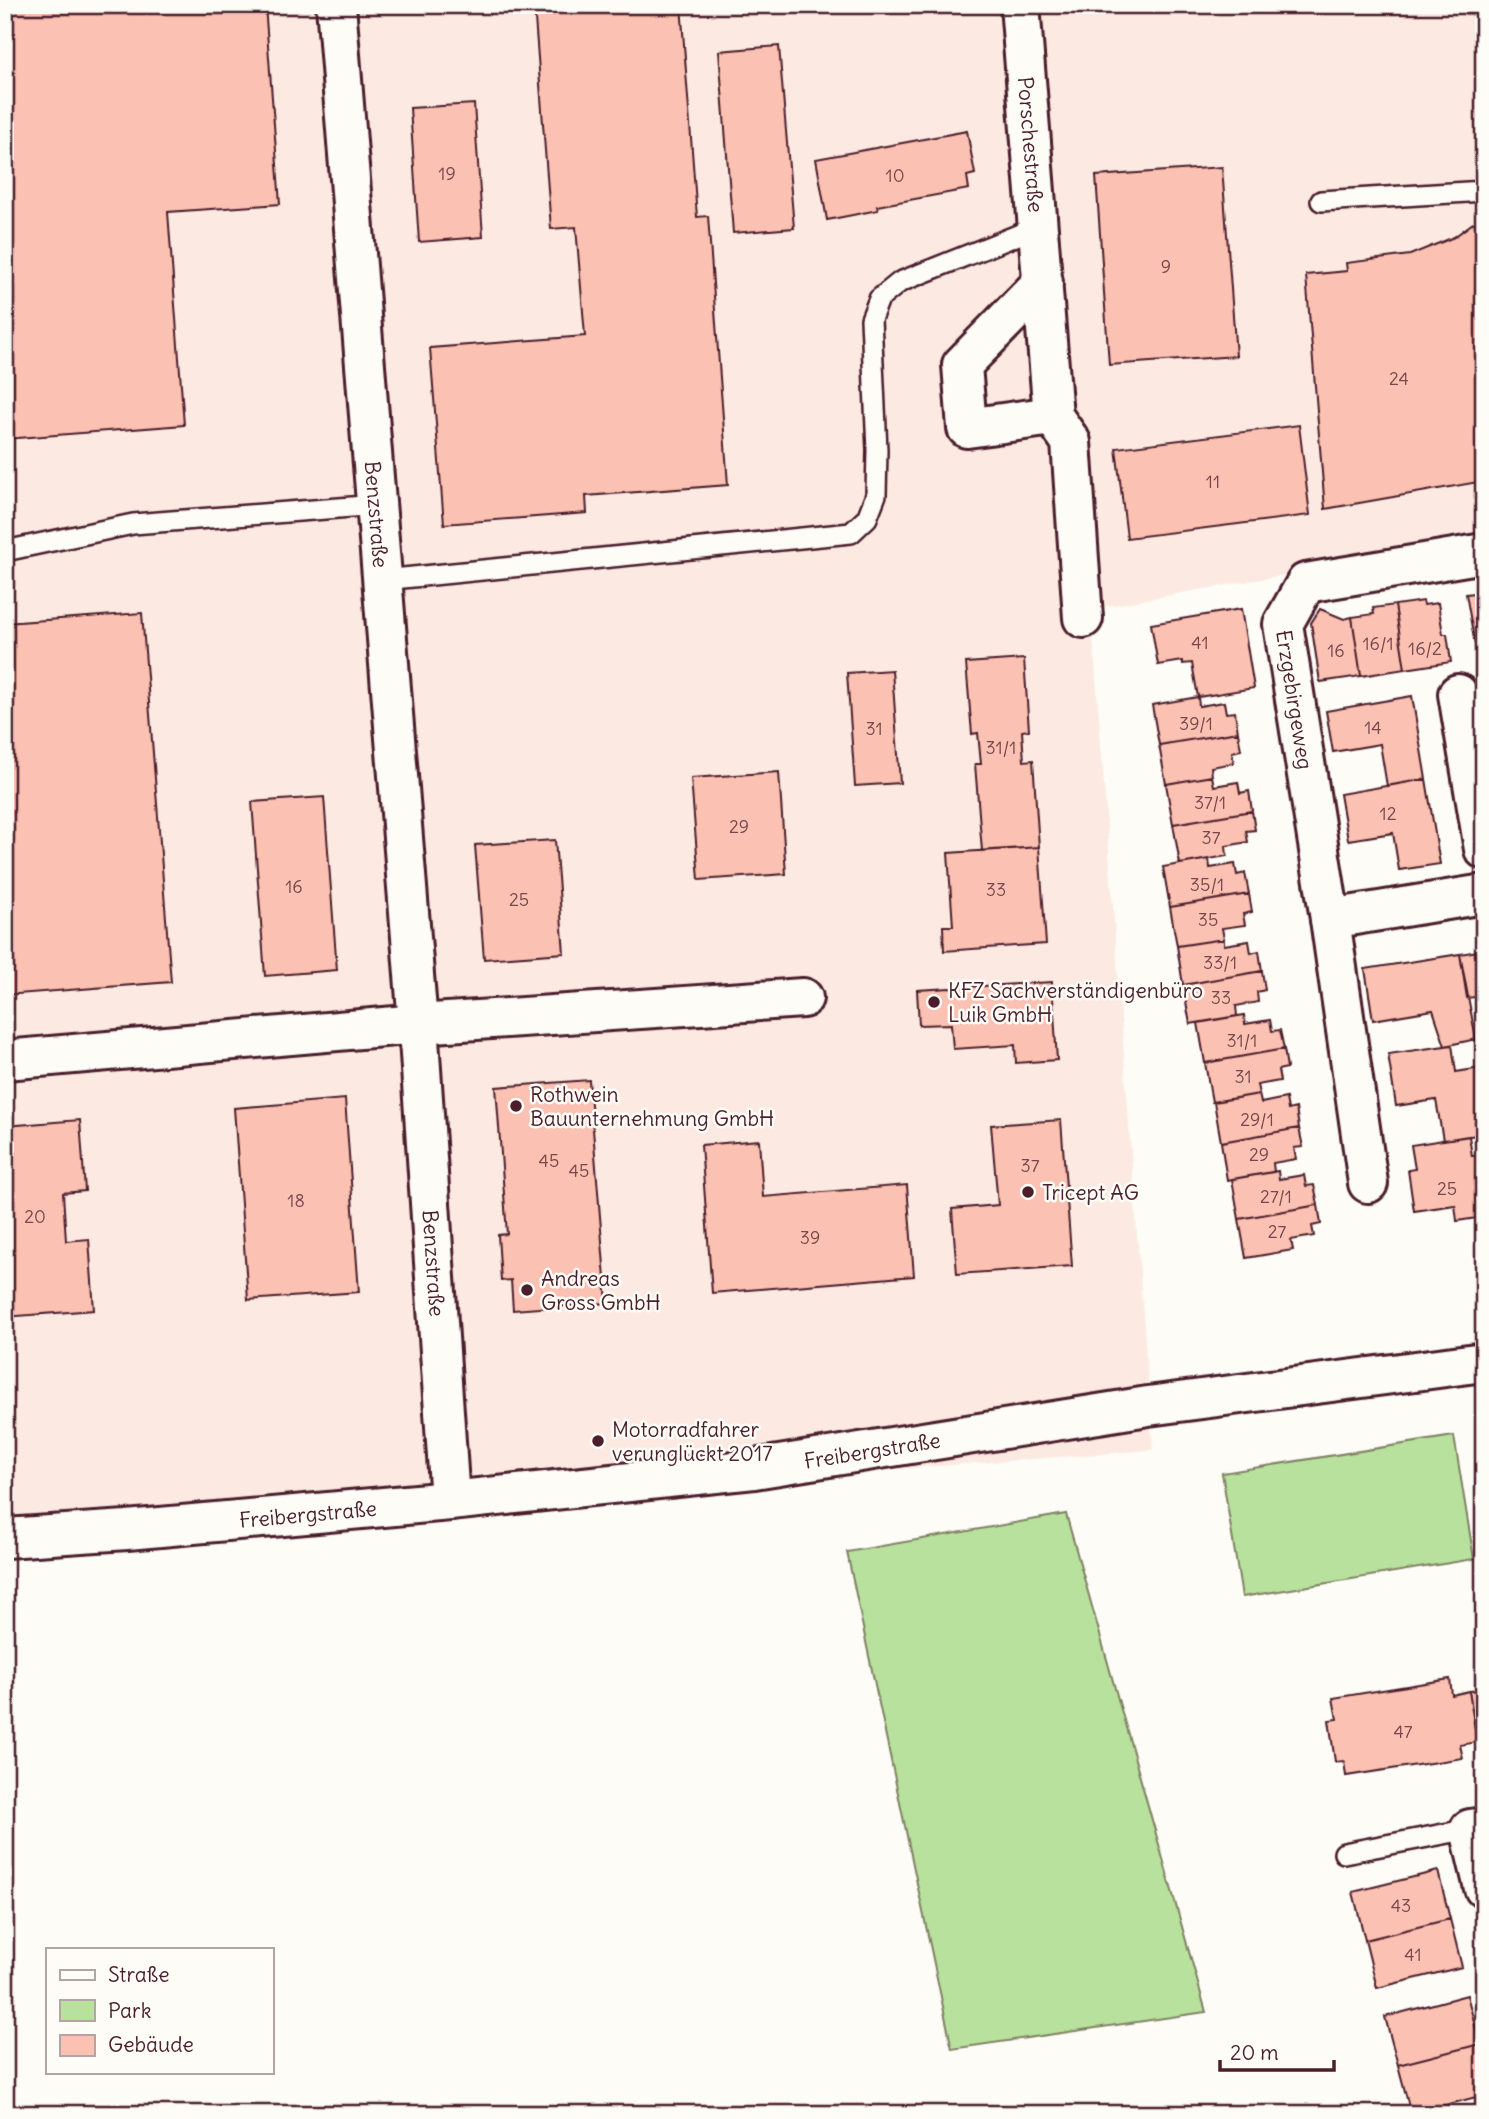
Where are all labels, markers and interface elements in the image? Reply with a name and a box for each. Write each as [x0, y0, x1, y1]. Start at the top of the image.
street label: Porschestraße [1012, 76, 1050, 213]
house number: 19 [438, 162, 456, 185]
house number: 10 [886, 164, 905, 187]
house number: 9 [1161, 255, 1171, 278]
house number: 24 [1389, 367, 1409, 390]
street label: Benzstraße [359, 460, 395, 569]
house number: 11 [1206, 470, 1220, 493]
street label: Erzgebirgeweg [1271, 628, 1319, 771]
house number: 41 [1191, 631, 1209, 654]
house number: 16/1 [1362, 632, 1394, 655]
house number: 16/2 [1408, 637, 1442, 660]
house number: 16 [1327, 639, 1345, 662]
house number: 39/1 [1179, 712, 1213, 735]
house number: 14 [1364, 716, 1382, 739]
house number: 31 [865, 717, 883, 740]
house number: 31/1 [986, 736, 1016, 759]
house number: 37/1 [1194, 791, 1226, 814]
house number: 12 [1379, 802, 1397, 825]
house number: 29 [729, 815, 749, 838]
house number: 37 [1201, 826, 1221, 849]
house number: 35/1 [1190, 873, 1224, 896]
house number: 16 [285, 875, 303, 898]
house number: 33 [986, 878, 1006, 901]
house number: 25 [509, 888, 529, 911]
house number: 35 [1198, 908, 1218, 931]
house number: 33/1 [1203, 951, 1237, 974]
place label: KFZ Sachverständigenbüro Luik GmbH [948, 977, 1203, 1028]
house number: 33 [1211, 986, 1231, 1009]
marker: KFZ Sachverständigenbüro Luik GmbH [926, 994, 942, 1010]
house number: 31/1 [1227, 1029, 1257, 1052]
house number: 31 [1234, 1065, 1252, 1088]
place label: Rothwein Bauunternehmung GmbH [530, 1081, 774, 1132]
marker: Rothwein Bauunternehmung GmbH [508, 1098, 524, 1114]
house number: 29/1 [1240, 1108, 1274, 1131]
house number: 29 [1249, 1143, 1269, 1166]
house number: 45 [539, 1149, 559, 1172]
house number: 37 [1020, 1154, 1040, 1177]
house number: 45 [569, 1159, 589, 1182]
house number: 25 [1437, 1177, 1457, 1200]
place label: Tricept AG [1042, 1179, 1139, 1206]
marker: Tricept AG [1020, 1184, 1036, 1200]
house number: 27/1 [1260, 1185, 1292, 1208]
house number: 18 [287, 1189, 305, 1212]
house number: 20 [24, 1205, 46, 1228]
street label: Benzstraße [417, 1209, 451, 1317]
house number: 27 [1268, 1220, 1287, 1243]
house number: 39 [800, 1226, 820, 1249]
place label: Andreas Gross GmbH [541, 1265, 661, 1316]
marker: Andreas Gross GmbH [519, 1282, 535, 1298]
place label: Motorradfahrer verunglückt 2017 [612, 1416, 773, 1467]
street label: Freibergstraße [802, 1426, 942, 1474]
marker: Motorradfahrer verunglückt 2017 [590, 1433, 606, 1449]
street label: Freibergstraße [238, 1494, 378, 1533]
house number: 47 [1393, 1720, 1413, 1743]
house number: 43 [1391, 1894, 1411, 1917]
house number: 41 [1404, 1943, 1422, 1966]
legend [46, 1948, 273, 2074]
text: Straße [108, 1961, 169, 1988]
text: Park [108, 1997, 151, 2024]
scale bar [1220, 2028, 1333, 2072]
text: Gebäude [108, 2031, 194, 2058]
text: 20 m [1230, 2039, 1279, 2066]

